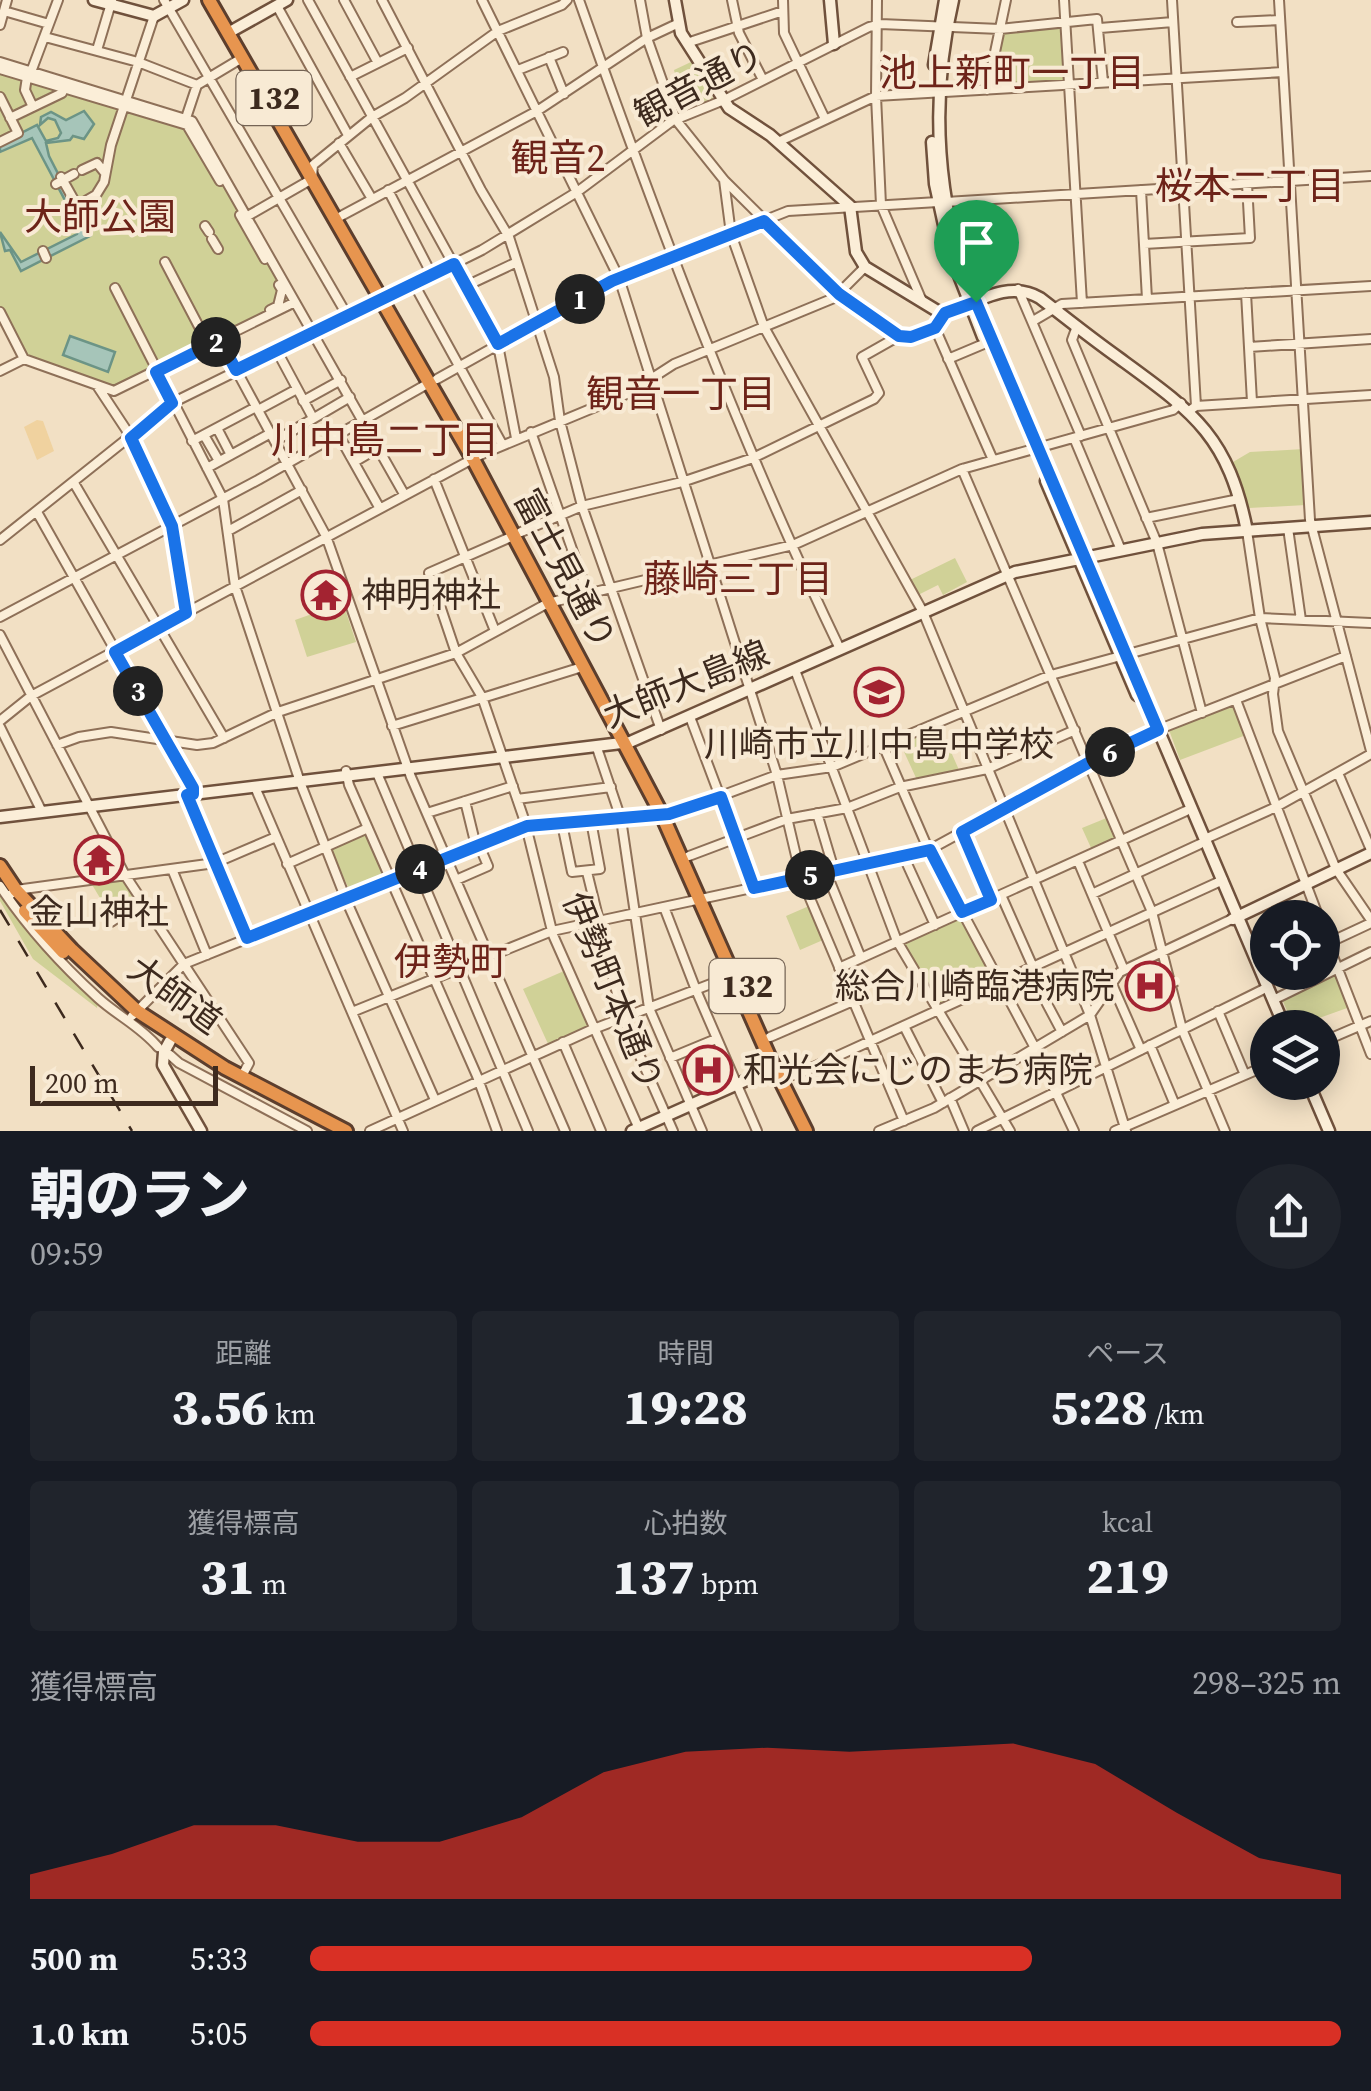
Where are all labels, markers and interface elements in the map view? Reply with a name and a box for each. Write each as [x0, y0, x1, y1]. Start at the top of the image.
street label: 観音通り [626, 30, 772, 138]
district label: 池上新町一丁目 [879, 47, 1145, 99]
road number: 132 [236, 71, 312, 125]
district label: 観音2 [510, 132, 606, 184]
district label: 桜本二丁目 [1155, 160, 1345, 212]
district label: 大師公園 [24, 191, 176, 243]
pin [934, 200, 1019, 303]
icon: arrive [949, 215, 1004, 270]
pin: 1 [555, 274, 605, 324]
text: 1 [572, 280, 588, 318]
pin: 2 [191, 317, 241, 367]
text: 2 [208, 323, 224, 361]
district label: 観音一丁目 [586, 368, 776, 420]
district label: 川中島二丁目 [271, 414, 499, 466]
street label: 富士見通り [503, 480, 627, 658]
district label: 藤崎三丁目 [643, 553, 833, 605]
temple icon: 神明神社 [300, 569, 352, 621]
place label: 神明神社 [361, 571, 501, 619]
street label: 大師大島線 [596, 629, 776, 739]
pin: 3 [113, 666, 163, 716]
school or university icon: 川崎市立川中島中学校 [853, 666, 905, 718]
text: 3 [130, 672, 146, 710]
place label: 川崎市立川中島中学校 [704, 720, 1054, 768]
pin: 6 [1085, 727, 1135, 777]
text: 6 [1102, 733, 1118, 771]
temple icon: 金山神社 [73, 834, 125, 886]
pin: 4 [395, 844, 445, 894]
text: 4 [412, 850, 428, 888]
pin: 5 [785, 850, 835, 900]
text: 5 [802, 856, 818, 894]
street label: 伊勢町本通り [551, 885, 675, 1097]
place label: 金山神社 [29, 888, 169, 936]
map controls [1250, 900, 1340, 1100]
button: locate [1250, 900, 1340, 990]
district label: 伊勢町 [394, 936, 508, 988]
street label: 大師道 [118, 945, 232, 1045]
road number: 132 [710, 959, 784, 1013]
hospital icon: 総合川崎臨港病院 [1124, 960, 1176, 1012]
place label: 総合川崎臨港病院 [835, 962, 1115, 1010]
button: layers [1250, 1010, 1340, 1100]
hospital icon: 和光会にじのまち病院 [682, 1044, 734, 1096]
place label: 和光会にじのまち病院 [743, 1046, 1093, 1094]
scale bar [30, 1061, 218, 1106]
text: 200 m [45, 1064, 119, 1102]
text: 朝のラン [30, 1157, 250, 1232]
button: share [1236, 1164, 1341, 1269]
text: 09:59 [30, 1232, 104, 1276]
text: 距離 [215, 1334, 272, 1372]
text: 時間 [657, 1334, 714, 1372]
text: ペース [1086, 1334, 1169, 1372]
text: 3.56 [171, 1372, 269, 1441]
text: 19:28 [623, 1372, 748, 1441]
text: 5:28 [1051, 1372, 1148, 1441]
text: km [269, 1395, 316, 1433]
text: /km [1148, 1395, 1204, 1433]
text: kcal [1102, 1503, 1153, 1541]
text: 獲得標高 [187, 1504, 300, 1542]
text: 心拍数 [643, 1504, 728, 1542]
text: 219 [1086, 1541, 1169, 1610]
text: 31 [200, 1542, 255, 1611]
text: 137 [612, 1542, 695, 1611]
text: m [255, 1565, 287, 1603]
text: bpm [695, 1565, 759, 1603]
text: 298–325 m [1192, 1661, 1341, 1705]
text: 獲得標高 [30, 1665, 158, 1709]
text: 500 m [30, 1937, 118, 1981]
text: 5:33 [190, 1937, 248, 1981]
text: 1.0 km [30, 2012, 129, 2056]
text: 5:05 [190, 2012, 248, 2056]

